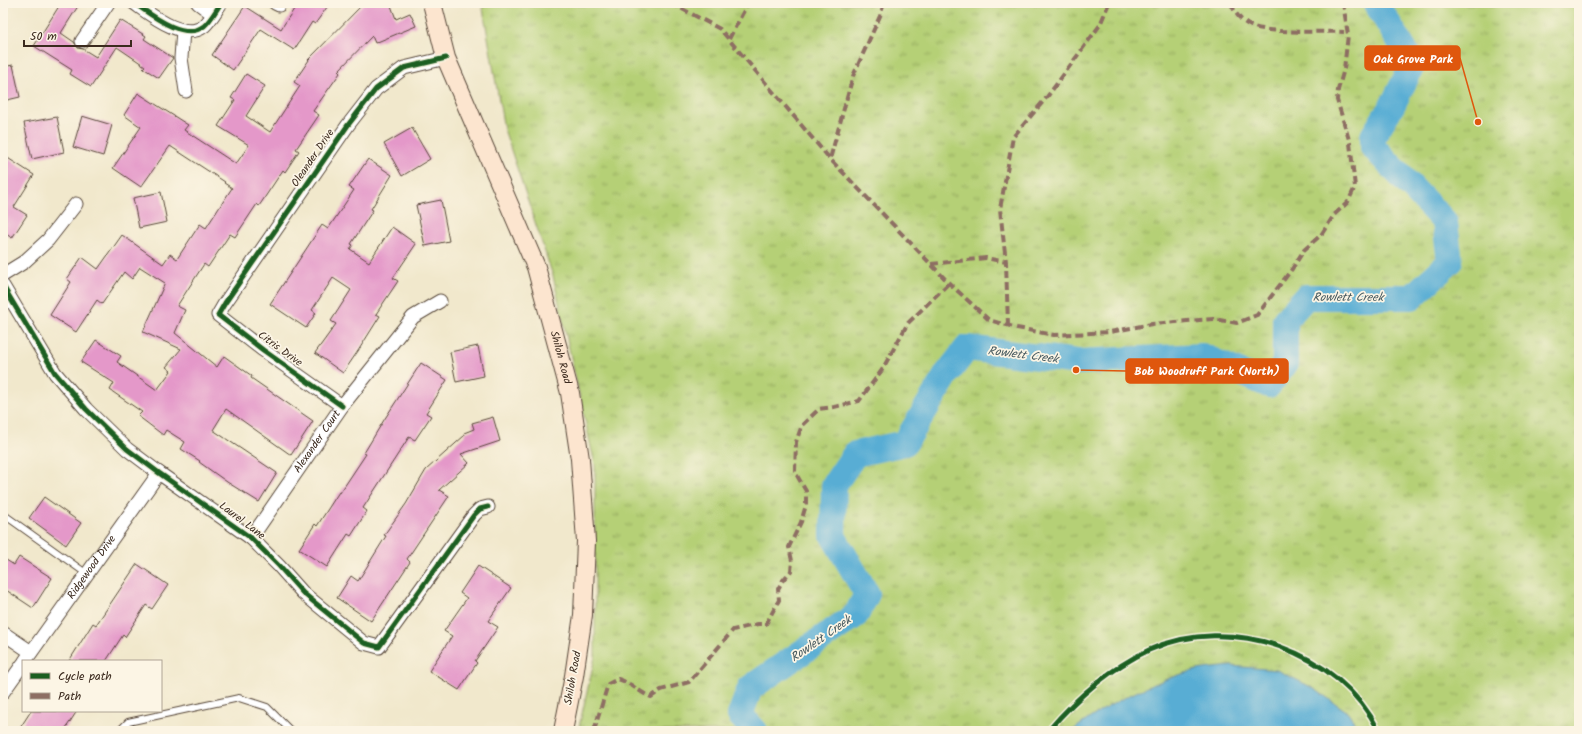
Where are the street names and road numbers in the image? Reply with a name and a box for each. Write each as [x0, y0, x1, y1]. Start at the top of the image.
street label: Oleander Drive [287, 125, 339, 191]
street label: Citris Drive [254, 327, 306, 372]
street label: Shiloh Road [545, 329, 576, 387]
street label: Alexander Court [289, 406, 346, 477]
street label: Laurel Lane [215, 498, 269, 545]
street label: Ridgewood Drive [63, 532, 121, 603]
street label: Shiloh Road [559, 649, 587, 706]

